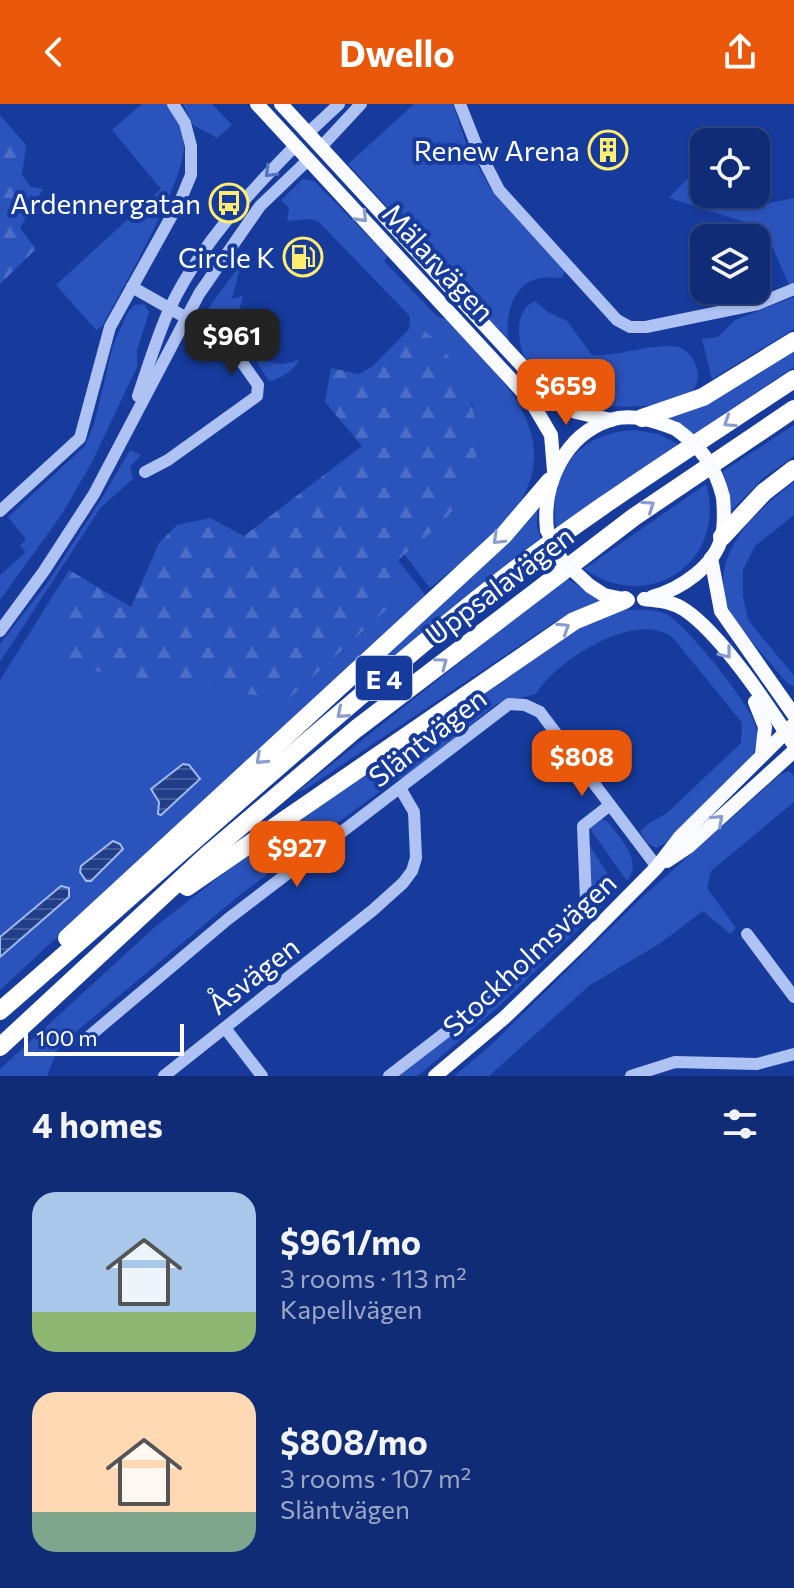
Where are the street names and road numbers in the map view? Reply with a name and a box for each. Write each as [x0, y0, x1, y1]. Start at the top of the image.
street label: Mälarvägen [376, 196, 502, 328]
street label: Uppsalavägen [418, 518, 580, 652]
road number: E 4 [356, 656, 412, 700]
street label: Släntvägen [361, 681, 493, 793]
street label: Stockholmsvägen [435, 865, 623, 1043]
street label: Åsvägen [201, 929, 305, 1021]

